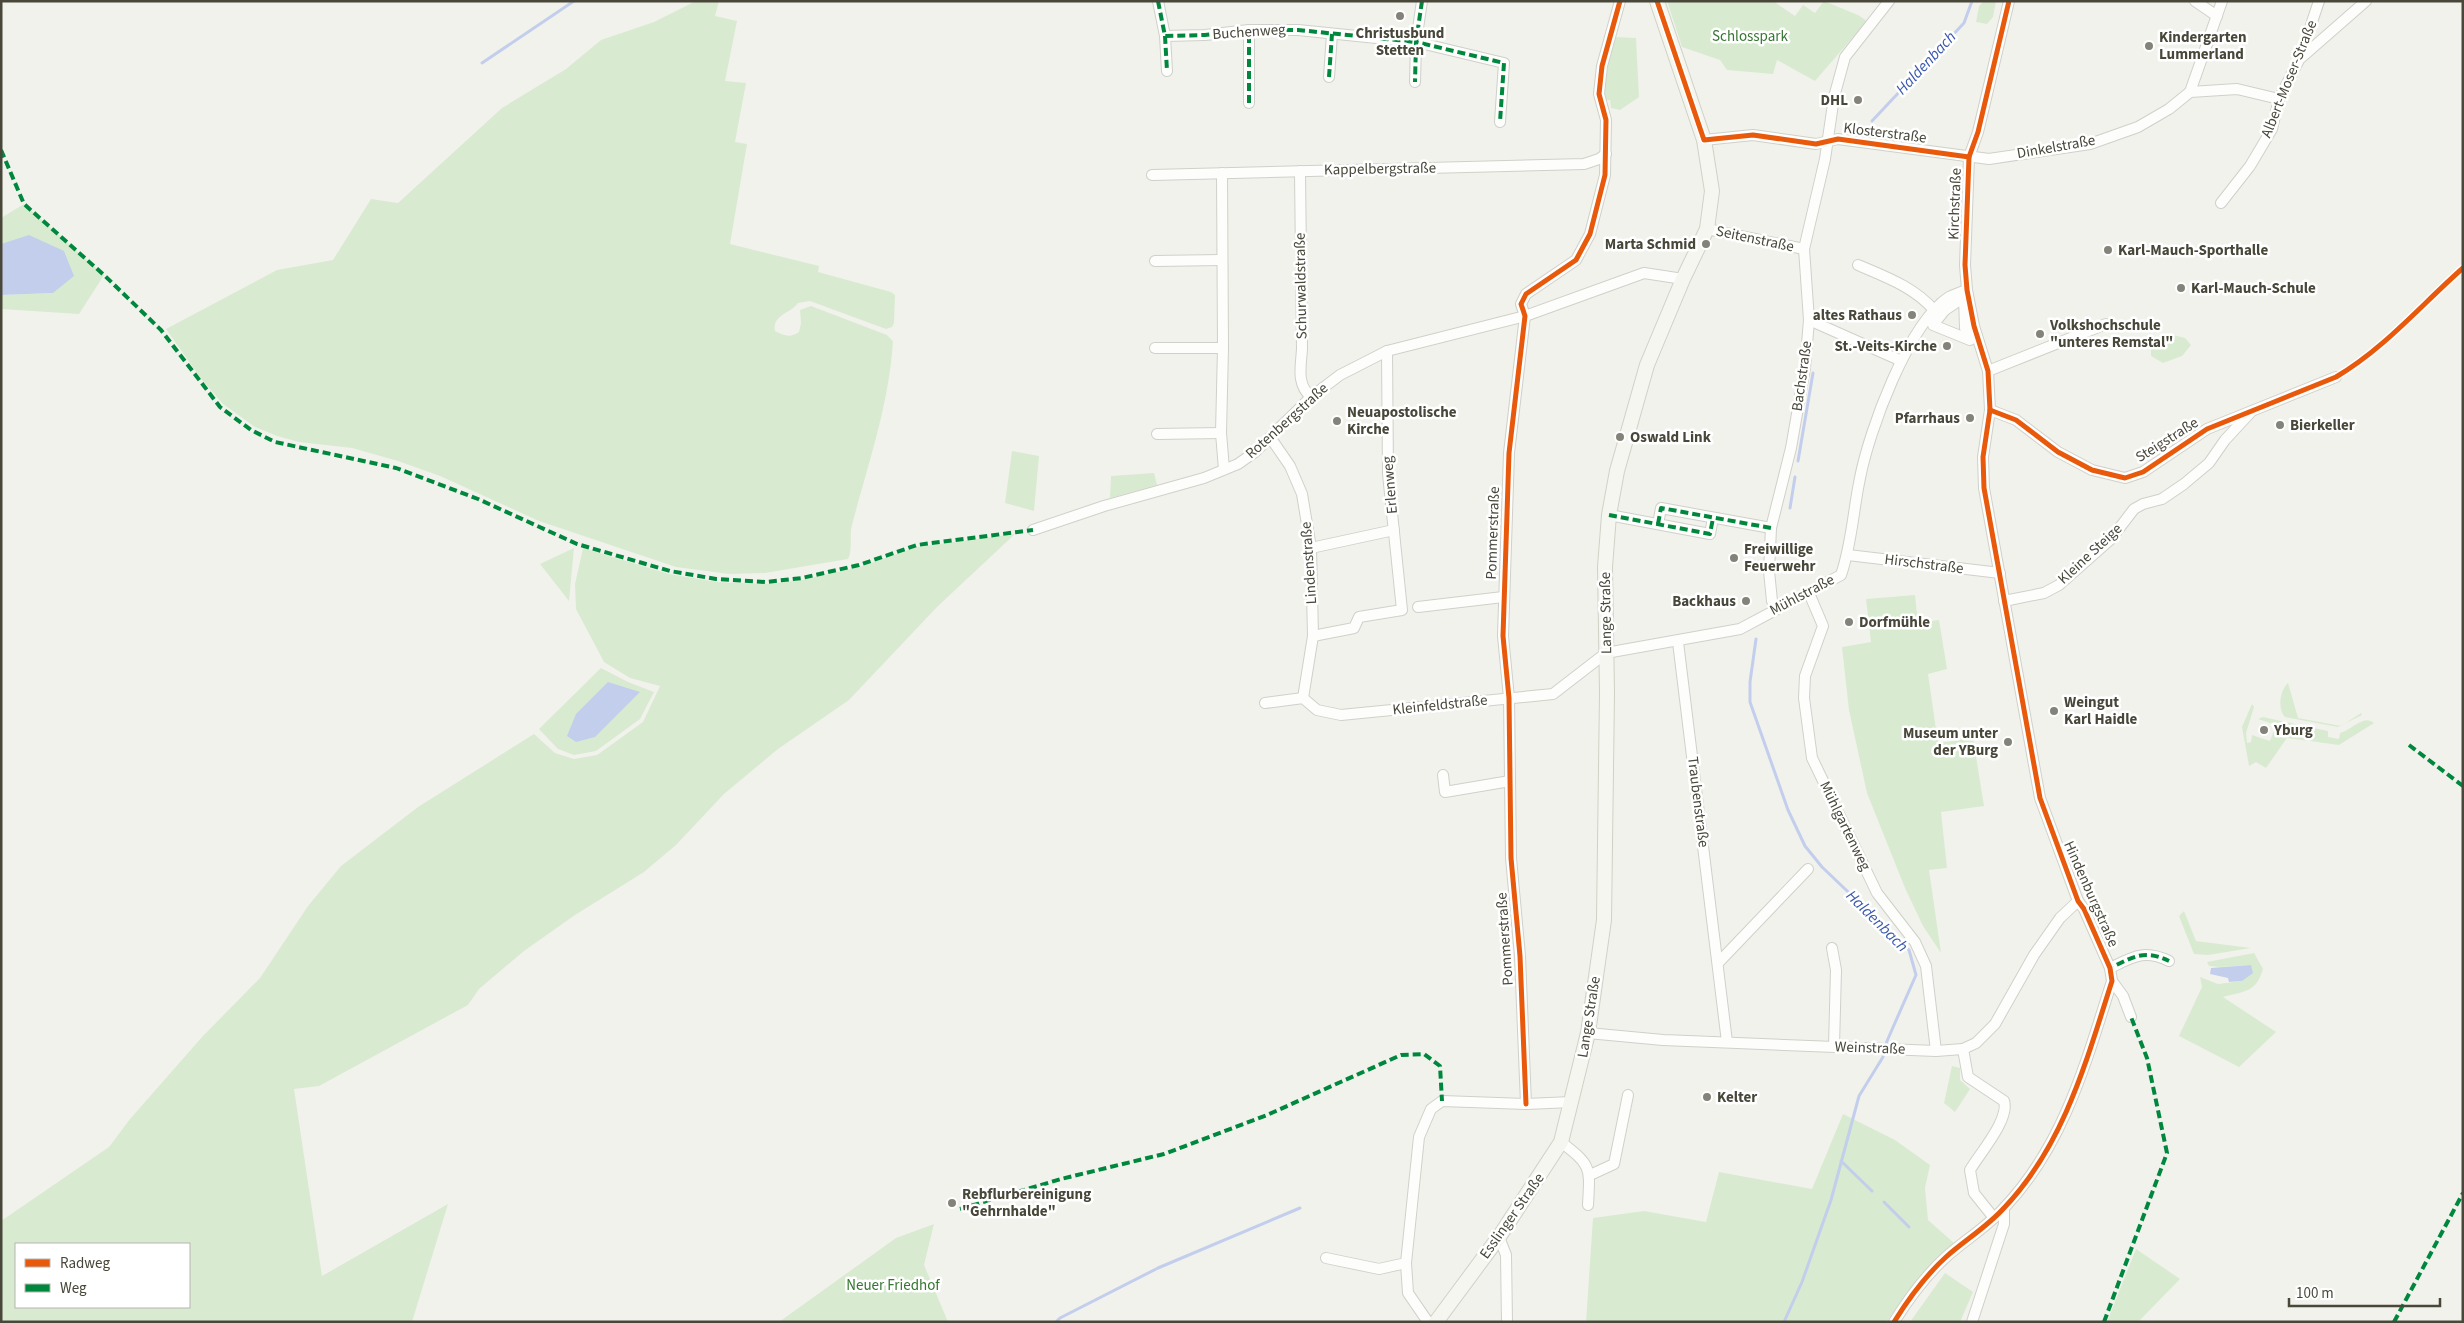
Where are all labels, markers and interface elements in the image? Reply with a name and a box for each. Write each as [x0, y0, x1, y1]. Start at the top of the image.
marker: Christusbund Stetten [1394, 10, 1406, 22]
street label: Albert-Moser-Straße [2256, 17, 2322, 141]
street label: Buchenweg [1212, 19, 1287, 45]
place label: Christusbund Stetten [1356, 23, 1444, 61]
park label: Schlosspark [1712, 26, 1788, 47]
water label: Haldenbach [1891, 26, 1961, 100]
place label: Kindergarten Lummerland [2159, 27, 2247, 65]
marker: Kindergarten Lummerland [2143, 40, 2155, 52]
place label: DHL [1821, 90, 1848, 111]
marker: DHL [1852, 94, 1864, 106]
street label: Klosterstraße [1842, 117, 1928, 149]
street label: Dinkelstraße [2015, 130, 2097, 164]
street label: Kappelbergstraße [1324, 158, 1436, 180]
street label: Kirchstraße [1943, 168, 1967, 240]
street label: Seitenstraße [1714, 220, 1796, 258]
street label: Schurwaldstraße [1290, 233, 1312, 339]
place label: Marta Schmid [1605, 234, 1696, 255]
marker: Marta Schmid [1700, 238, 1712, 250]
place label: Karl-Mauch-Sporthalle [2118, 240, 2268, 261]
marker: Karl-Mauch-Sporthalle [2102, 244, 2114, 256]
place label: Karl-Mauch-Schule [2191, 278, 2316, 299]
marker: Karl-Mauch-Schule [2175, 282, 2187, 294]
place label: altes Rathaus [1813, 305, 1902, 326]
marker: altes Rathaus [1906, 309, 1918, 321]
place label: Volkshochschule "unteres Remstal" [2049, 315, 2173, 353]
marker: Volkshochschule "unteres Remstal" [2034, 328, 2046, 340]
place label: St.-Veits-Kirche [1834, 336, 1937, 357]
street label: Bachstraße [1787, 339, 1817, 413]
marker: St.-Veits-Kirche [1941, 340, 1953, 352]
street label: Rotenbergstraße [1241, 378, 1333, 464]
place label: Neuapostolische Kirche [1347, 402, 1457, 440]
place label: Pfarrhaus [1895, 408, 1960, 429]
marker: Pfarrhaus [1964, 412, 1976, 424]
street label: Steigstraße [2131, 412, 2203, 468]
marker: Neuapostolische Kirche [1331, 415, 1343, 427]
place label: Bierkeller [2290, 415, 2355, 436]
marker: Bierkeller [2274, 419, 2286, 431]
place label: Oswald Link [1630, 427, 1712, 448]
marker: Oswald Link [1614, 431, 1626, 443]
street label: Erlenweg [1377, 455, 1403, 515]
street label: Pommerstraße [1481, 486, 1505, 580]
street label: Kleine Steige [2053, 519, 2127, 589]
street label: Lindenstraße [1296, 521, 1322, 605]
place label: Freiwillige Feuerwehr [1744, 539, 1816, 577]
street label: Hirschstraße [1883, 549, 1965, 579]
marker: Freiwillige Feuerwehr [1728, 552, 1740, 564]
street label: Mühlstraße [1766, 569, 1838, 621]
street label: Lange Straße [1595, 572, 1617, 654]
place label: Backhaus [1672, 591, 1736, 612]
marker: Backhaus [1740, 595, 1752, 607]
place label: Dorfmühle [1859, 612, 1930, 633]
marker: Dorfmühle [1843, 616, 1855, 628]
street label: Kleinfeldstraße [1392, 690, 1488, 720]
place label: Weingut Karl Haidle [2064, 692, 2137, 730]
marker: Weingut Karl Haidle [2048, 705, 2060, 717]
place label: Yburg [2273, 720, 2313, 741]
place label: Museum unter der YBurg [1903, 723, 1998, 761]
marker: Yburg [2258, 724, 2270, 736]
marker: Museum unter der YBurg [2002, 736, 2014, 748]
street label: Traubenstraße [1682, 755, 1714, 849]
street label: Mühlgartenweg [1814, 778, 1876, 875]
street label: Hindenburgstraße [2058, 838, 2124, 950]
water label: Haldenbach [1841, 885, 1913, 957]
street label: Pommerstraße [1491, 892, 1519, 986]
street label: Lange Straße [1572, 975, 1606, 1059]
street label: Weinstraße [1834, 1036, 1906, 1060]
place label: Kelter [1717, 1087, 1757, 1108]
marker: Kelter [1701, 1091, 1713, 1103]
street label: Esslinger Straße [1475, 1169, 1549, 1263]
place label: Rebflurbereinigung "Gehrnhalde" [962, 1184, 1091, 1222]
marker: Rebflurbereinigung "Gehrnhalde" [946, 1197, 958, 1209]
legend [15, 1243, 190, 1308]
text: Radweg [60, 1253, 110, 1274]
park label: Neuer Friedhof [846, 1275, 940, 1296]
scale bar [2289, 1276, 2440, 1308]
text: Weg [60, 1278, 87, 1299]
text: 100 m [2296, 1283, 2334, 1304]

